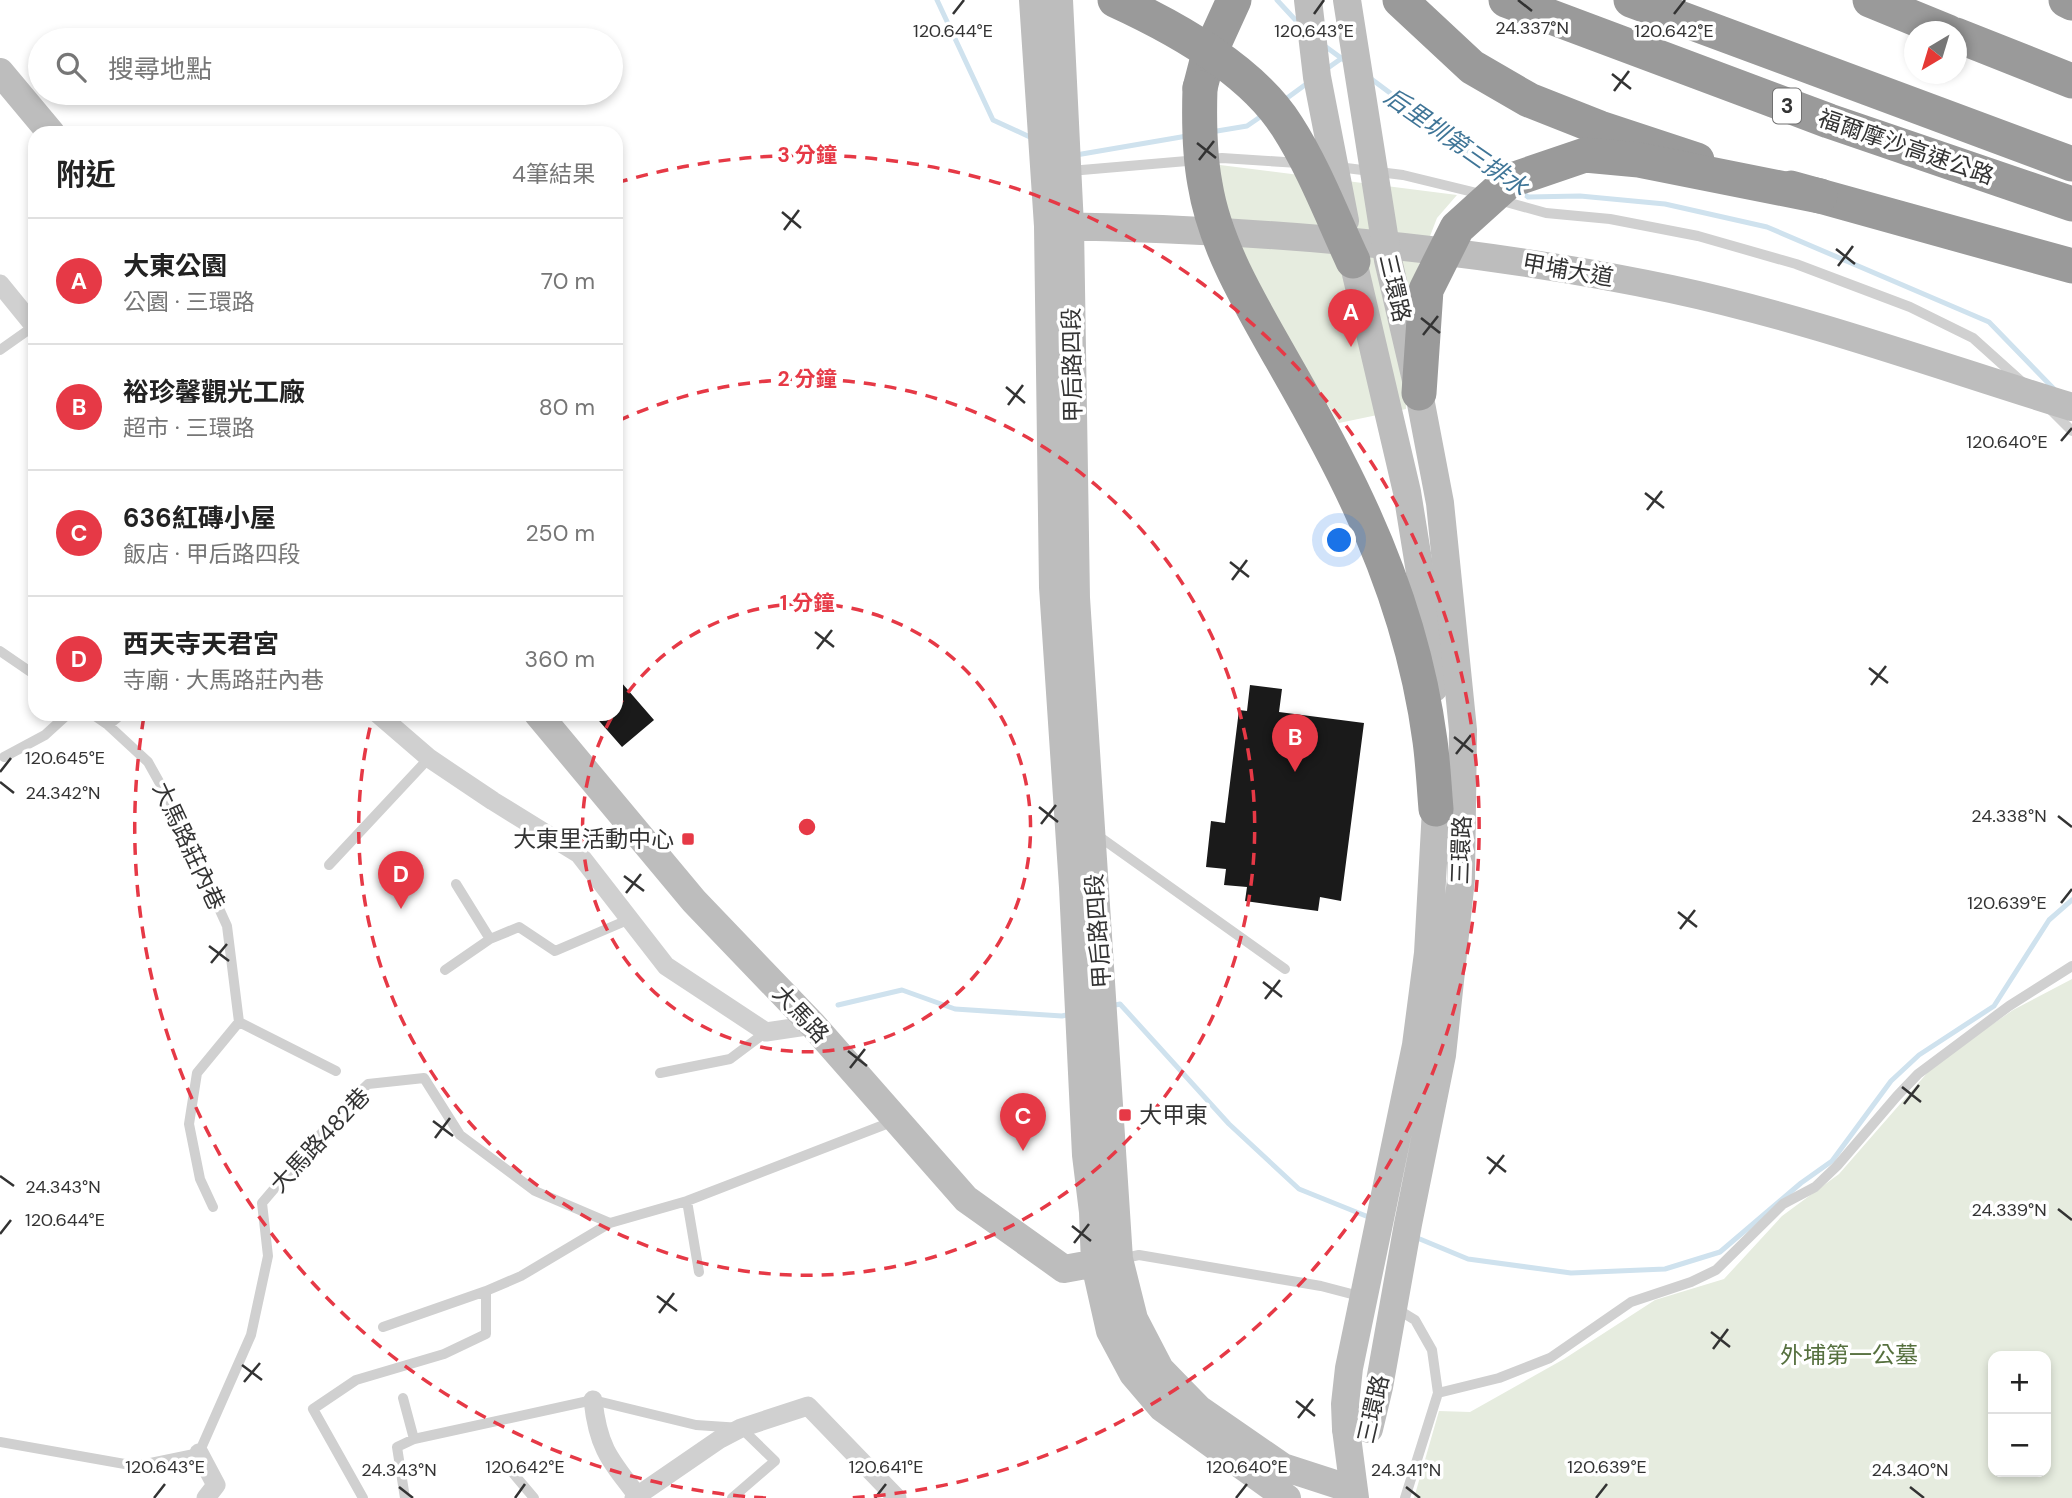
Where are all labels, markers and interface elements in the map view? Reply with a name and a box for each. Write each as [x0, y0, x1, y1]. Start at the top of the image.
text: 24.337°N [1495, 16, 1569, 40]
text: 120.644°E [913, 19, 993, 43]
text: 120.643°E [1274, 19, 1354, 43]
text: 120.642°E [1634, 19, 1714, 43]
north arrow [1904, 21, 1967, 84]
search box [28, 28, 623, 105]
icon: search [52, 48, 90, 86]
text: 搜尋地點 [108, 52, 212, 86]
water label: 后里圳第三排水 [1379, 81, 1535, 203]
road number: 3 [1773, 88, 1801, 124]
street label: 福爾摩沙高速公路 [1814, 103, 1998, 191]
text: 3 分鐘 [777, 141, 837, 169]
text: 附近 [56, 155, 116, 194]
text: 4筆結果 [512, 159, 595, 189]
street label: 甲埔大道 [1520, 247, 1616, 293]
text: 大東公園 [123, 249, 227, 283]
street label: 三環路 [1373, 251, 1417, 325]
text: A [71, 266, 87, 296]
text: 70 m [541, 266, 595, 296]
text: 公園 · 三環路 [123, 287, 255, 317]
pin: A [1328, 289, 1374, 347]
street label: 甲后路四段 [1056, 307, 1088, 423]
text: 2 分鐘 [777, 365, 837, 393]
text: 裕珍馨觀光工廠 [123, 375, 305, 409]
text: B [72, 392, 86, 422]
text: 80 m [539, 392, 595, 422]
text: 超市 · 三環路 [123, 413, 255, 443]
text: 120.640°E [1966, 430, 2048, 454]
text: 636紅磚小屋 [123, 501, 276, 535]
text: C [71, 518, 87, 548]
text: 250 m [525, 518, 595, 548]
your location [1322, 523, 1356, 557]
text: 飯店 · 甲后路四段 [123, 539, 301, 569]
text: 1 分鐘 [780, 589, 834, 617]
text: 西天寺天君宮 [123, 627, 279, 661]
text: D [71, 644, 87, 674]
text: 360 m [525, 644, 595, 674]
text: 寺廟 · 大馬路莊內巷 [123, 665, 324, 695]
pin: B [1272, 714, 1318, 772]
text: 120.645°E [25, 746, 105, 770]
street label: 大馬路莊內巷 [146, 777, 232, 915]
text: 24.342°N [25, 781, 101, 805]
text: 24.338°N [1971, 804, 2047, 828]
centre of rings [795, 815, 819, 839]
street label: 三環路 [1445, 815, 1477, 885]
place label: 大東里活動中心 [513, 824, 674, 854]
marker: 大東里活動中心 [680, 831, 696, 847]
pin: D [378, 851, 424, 909]
street label: 甲后路四段 [1079, 873, 1117, 989]
text: 120.639°E [1967, 891, 2047, 915]
street label: 大馬路 [767, 979, 835, 1049]
street label: 大馬路482巷 [264, 1081, 376, 1199]
pin: C [1000, 1093, 1046, 1151]
place label: 大甲東 [1139, 1100, 1208, 1130]
marker: 大甲東 [1117, 1107, 1133, 1123]
text: 24.343°N [25, 1175, 101, 1199]
text: 24.339°N [1971, 1198, 2047, 1222]
text: 120.644°E [25, 1208, 105, 1232]
park label: 外埔第一公墓 [1780, 1340, 1918, 1370]
map controls [1988, 1351, 2051, 1477]
button: + [1988, 1351, 2051, 1414]
street label: 三環路 [1351, 1372, 1395, 1446]
button: − [1988, 1414, 2051, 1477]
text: 120.643°E [125, 1455, 205, 1479]
text: 120.642°E [485, 1455, 565, 1479]
text: 120.641°E [849, 1455, 923, 1479]
text: 120.640°E [1206, 1455, 1288, 1479]
text: 120.639°E [1567, 1455, 1647, 1479]
text: 24.343°N [361, 1458, 437, 1482]
text: 24.341°N [1371, 1458, 1441, 1482]
text: 24.340°N [1871, 1458, 1949, 1482]

